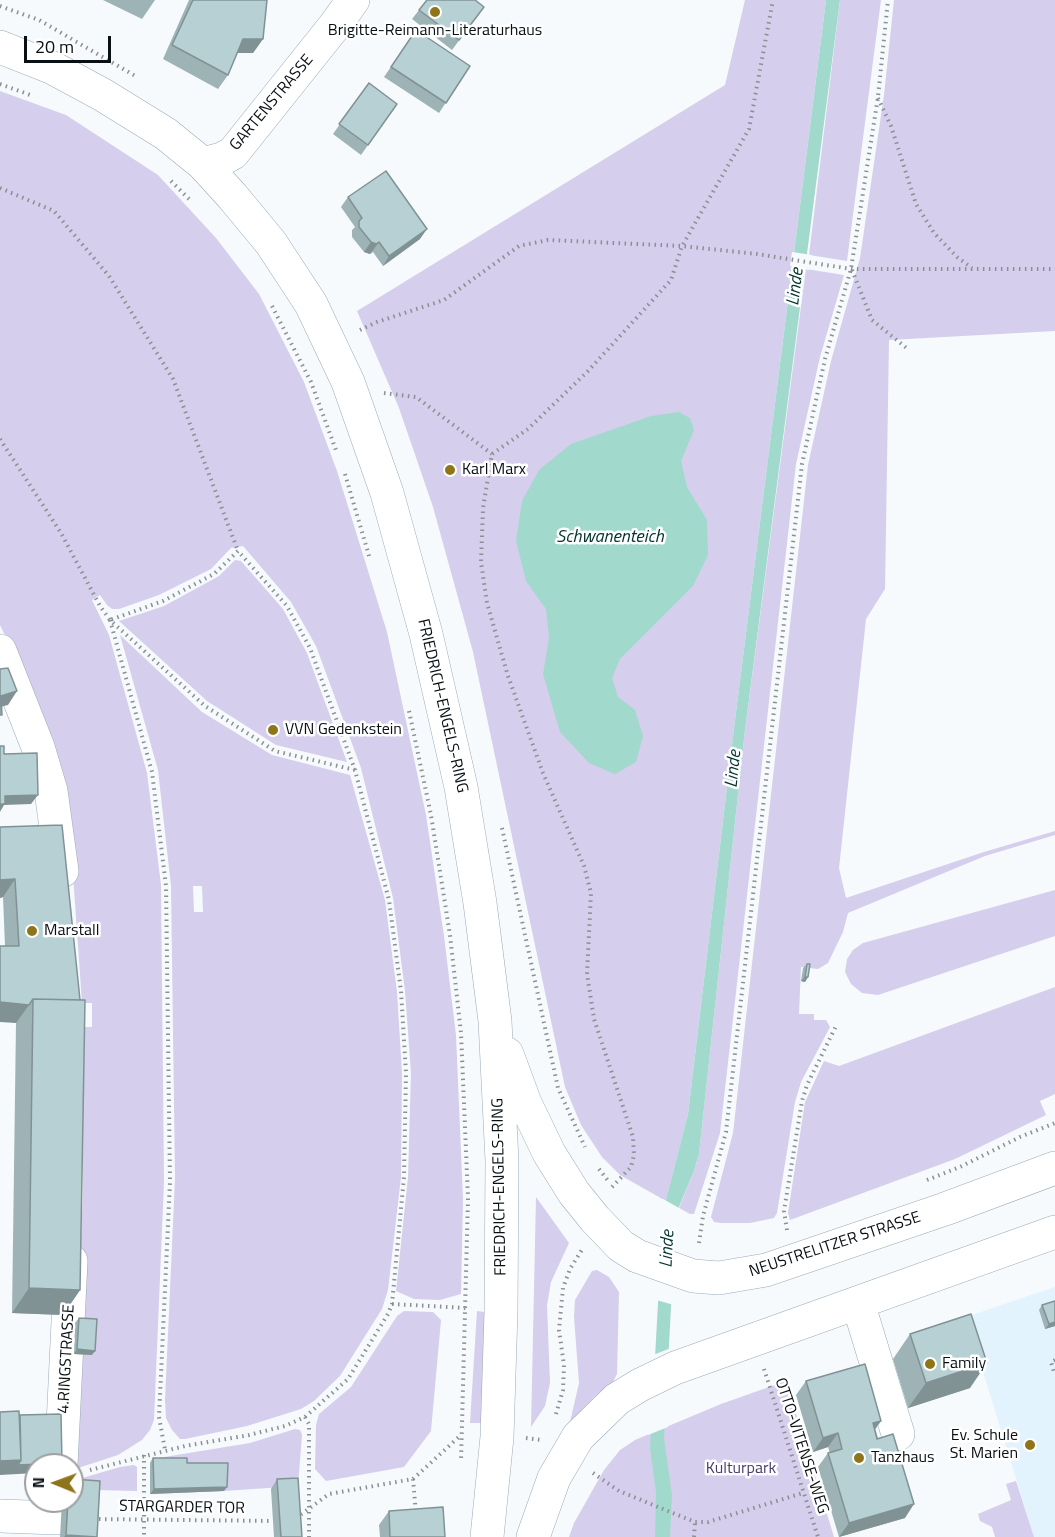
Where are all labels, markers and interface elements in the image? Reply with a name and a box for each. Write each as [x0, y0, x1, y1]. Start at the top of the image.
marker: Brigitte-Reimann-Literaturhaus [428, 5, 442, 19]
place label: Brigitte-Reimann-Literaturhaus [328, 21, 542, 41]
scale bar [27, 24, 114, 62]
text: 20 m [35, 33, 74, 60]
street label: GARTENSTRASSE [226, 51, 318, 155]
water label: Linde [783, 267, 809, 307]
place label: Karl Marx [462, 460, 526, 480]
marker: Karl Marx [443, 463, 457, 477]
water label: Schwanenteich [556, 527, 664, 549]
street label: FRIEDRICH-ENGELS-RING [413, 617, 471, 795]
place label: VVN Gedenkstein [285, 720, 402, 740]
marker: VVN Gedenkstein [266, 723, 280, 737]
water label: Linde [721, 749, 747, 789]
place label: Marstall [44, 921, 99, 941]
marker: Marstall [25, 924, 39, 938]
street label: FRIEDRICH-ENGELS-RING [489, 1098, 511, 1276]
street label: NEUSTRELITZER STRASSE [747, 1208, 923, 1282]
water label: Linde [656, 1230, 680, 1268]
street label: 4.RINGSTRASSE [55, 1304, 79, 1414]
place label: Family [942, 1354, 986, 1374]
marker: Family [923, 1357, 937, 1371]
street label: OTTO-VITENSE-WEG [770, 1376, 832, 1516]
place label: Ev. Schule St. Marien [950, 1426, 1018, 1464]
marker: Ev. Schule St. Marien [1023, 1438, 1037, 1452]
place label: Tanzhaus [871, 1448, 934, 1468]
marker: Tanzhaus [852, 1451, 866, 1465]
north arrow [24, 1453, 84, 1513]
park label: Kulturpark [706, 1459, 776, 1479]
text: N [26, 1477, 50, 1488]
street label: STARGARDER TOR [119, 1497, 245, 1519]

